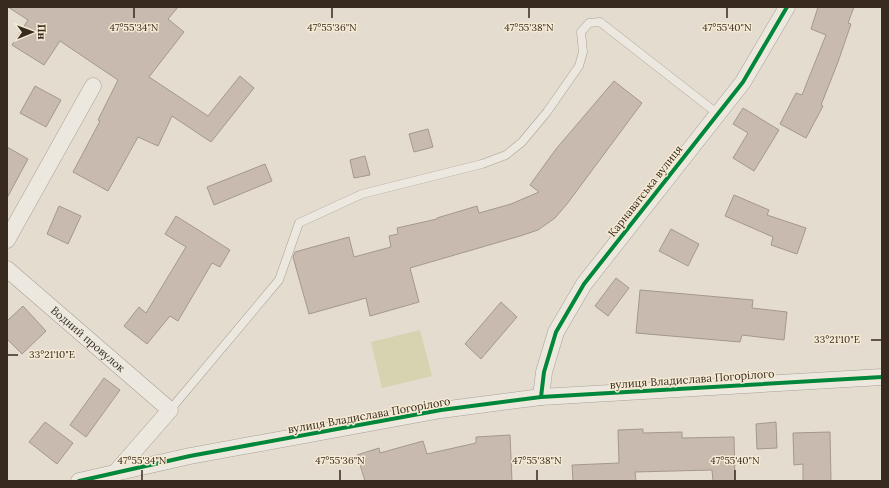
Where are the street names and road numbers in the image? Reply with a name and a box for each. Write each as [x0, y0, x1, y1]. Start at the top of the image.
street label: Карнаватська вулиця [605, 142, 685, 240]
street label: Водний провулок [48, 303, 128, 375]
street label: вулиця Владислава Погорілого [609, 366, 775, 392]
street label: вулиця Владислава Погорілого [287, 394, 451, 436]

